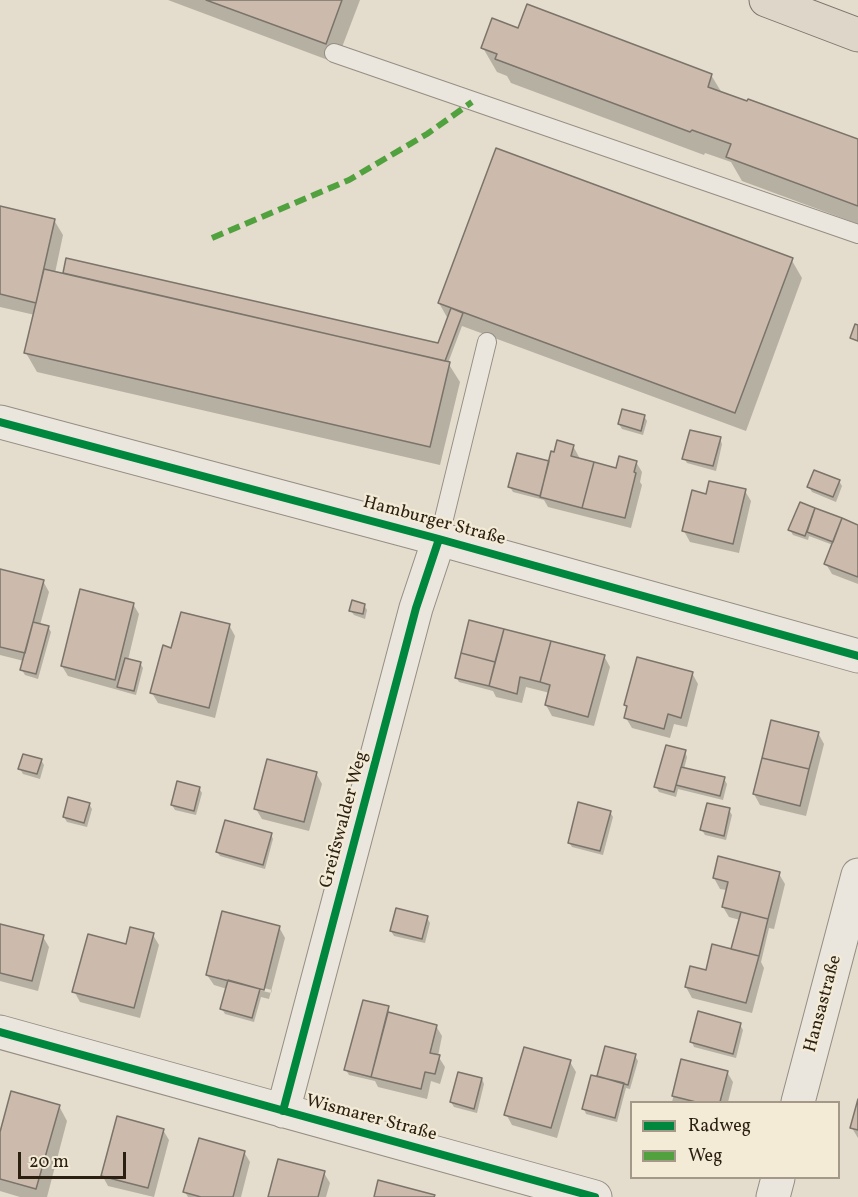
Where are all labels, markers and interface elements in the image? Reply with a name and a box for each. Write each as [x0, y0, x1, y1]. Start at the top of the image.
street label: Hamburger Straße [360, 493, 508, 551]
street label: Greifswalder Weg [316, 749, 374, 891]
street label: Hansastraße [801, 953, 847, 1055]
street label: Wismarer Straße [303, 1091, 439, 1147]
legend [630, 1101, 840, 1179]
text: Radweg [688, 1114, 751, 1139]
scale bar [21, 1140, 129, 1178]
text: Weg [688, 1144, 722, 1169]
text: 20 m [29, 1150, 69, 1175]

